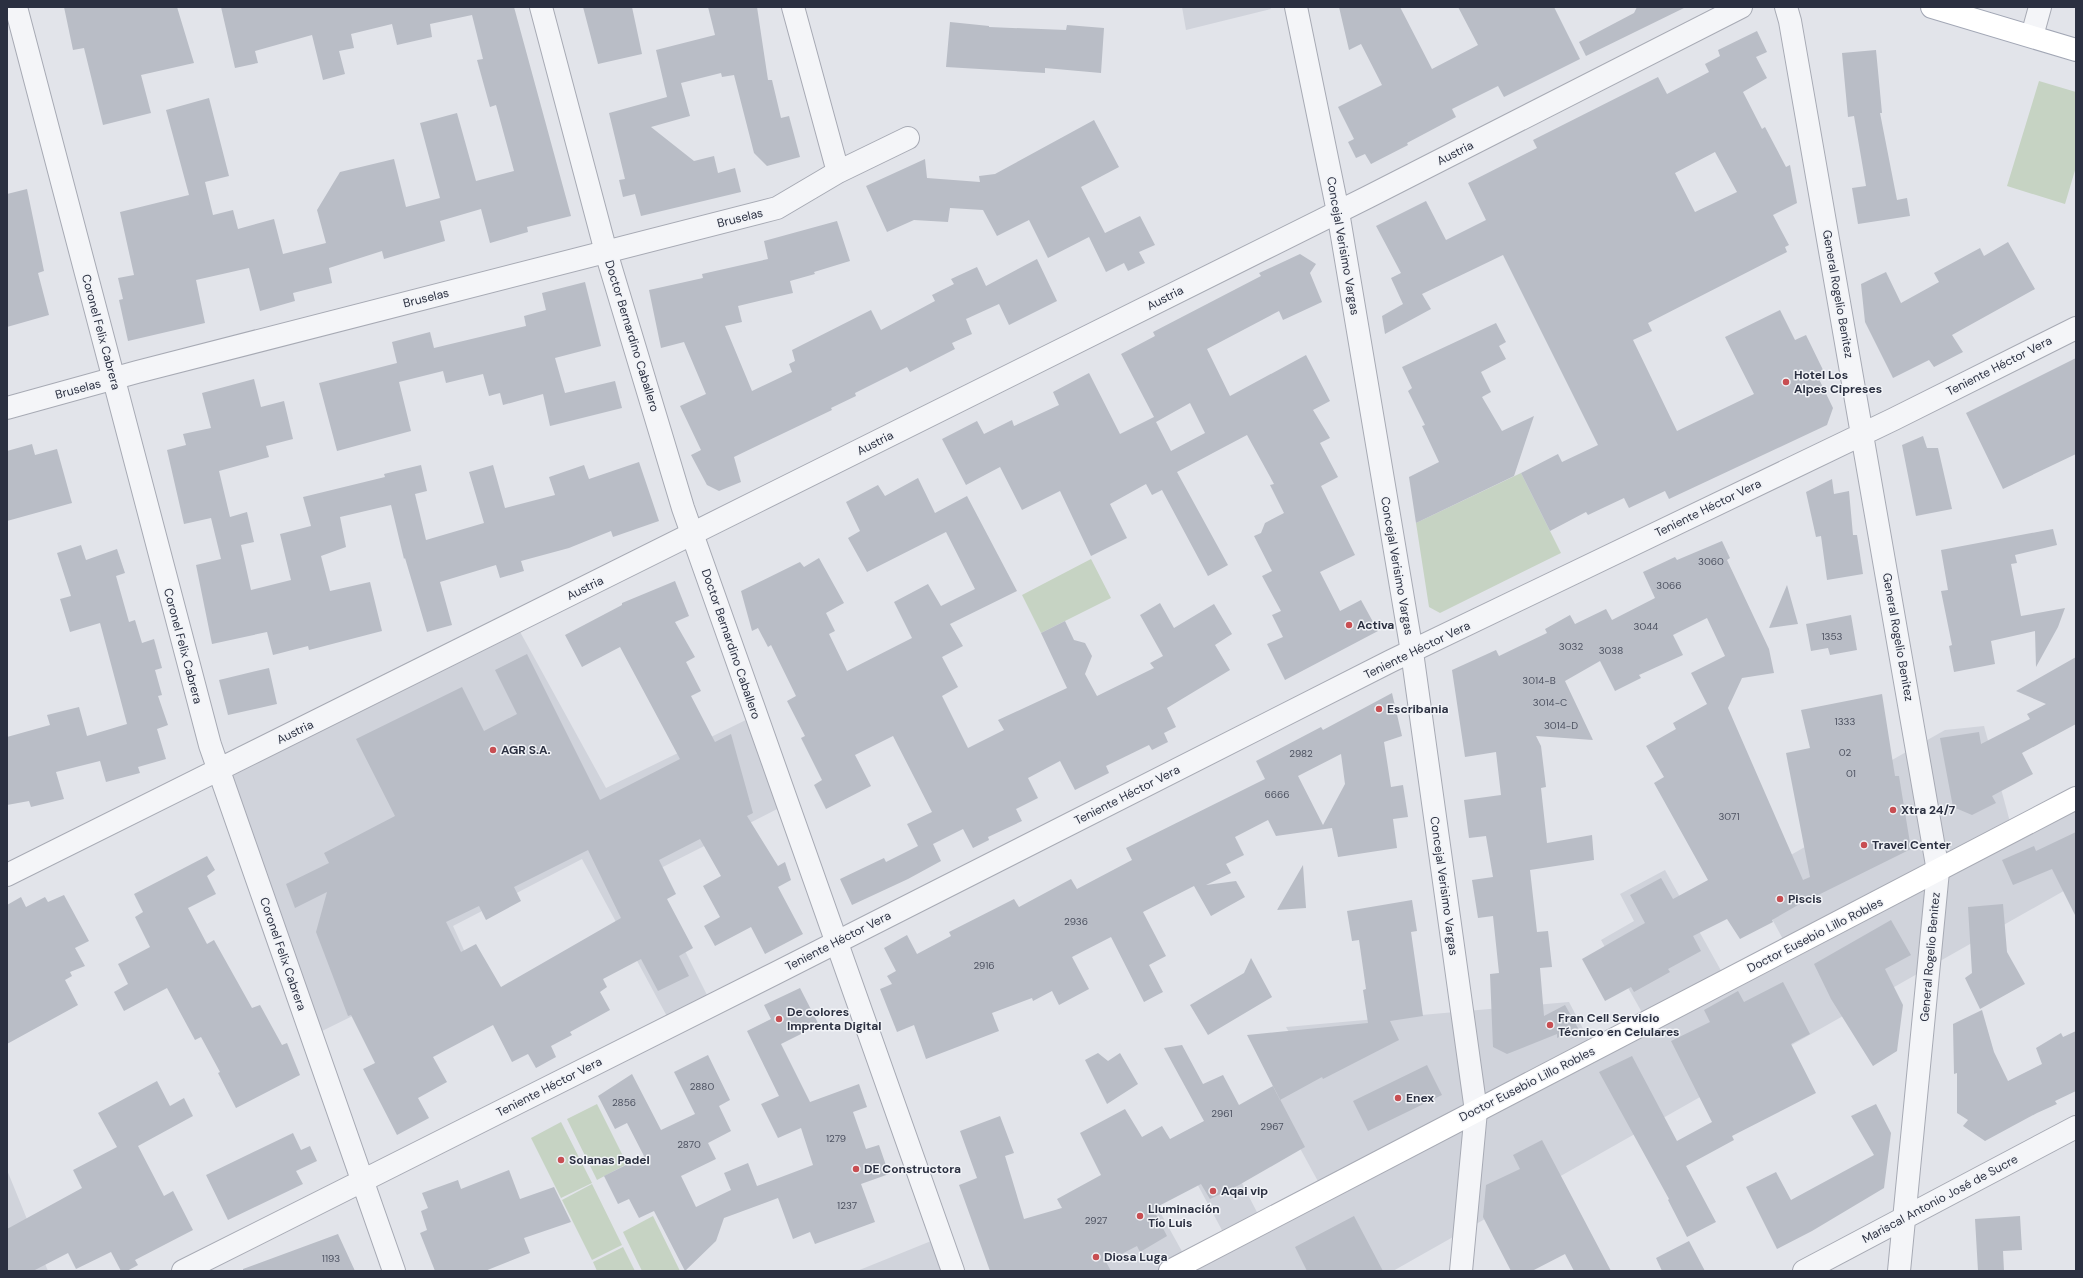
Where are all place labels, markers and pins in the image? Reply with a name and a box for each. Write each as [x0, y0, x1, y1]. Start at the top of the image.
place label: Hotel Los Alpes Cipreses [1794, 367, 1882, 397]
marker: Hotel Los Alpes Cipreses [1781, 377, 1791, 387]
place label: Activa [1357, 617, 1394, 633]
marker: Activa [1344, 620, 1354, 630]
place label: Escribania [1387, 701, 1448, 717]
marker: Escribania [1374, 704, 1384, 714]
place label: AGR S.A. [501, 742, 551, 758]
marker: AGR S.A. [488, 745, 498, 755]
place label: Xtra 24/7 [1901, 802, 1956, 818]
marker: Xtra 24/7 [1888, 805, 1898, 815]
place label: Travel Center [1872, 837, 1951, 853]
marker: Travel Center [1859, 840, 1869, 850]
place label: Piscis [1788, 891, 1822, 907]
marker: Piscis [1775, 894, 1785, 904]
place label: De colores Imprenta Digital [787, 1004, 882, 1034]
place label: Fran Cell Servicio Técnico en Celulares [1558, 1010, 1680, 1040]
marker: De colores Imprenta Digital [774, 1014, 784, 1024]
marker: Fran Cell Servicio Técnico en Celulares [1545, 1020, 1555, 1030]
place label: Enex [1406, 1090, 1434, 1106]
marker: Enex [1393, 1093, 1403, 1103]
place label: Solanas Padel [569, 1152, 650, 1168]
marker: Solanas Padel [556, 1155, 566, 1165]
place label: DE Constructora [864, 1161, 961, 1177]
marker: DE Constructora [851, 1164, 861, 1174]
place label: Aqai vip [1221, 1183, 1268, 1199]
marker: Aqai vip [1208, 1186, 1218, 1196]
place label: Lluminación Tío Luis [1148, 1201, 1220, 1231]
marker: Lluminación Tío Luis [1135, 1211, 1145, 1221]
place label: Diosa Luga [1104, 1249, 1168, 1265]
marker: Diosa Luga [1091, 1252, 1101, 1262]

